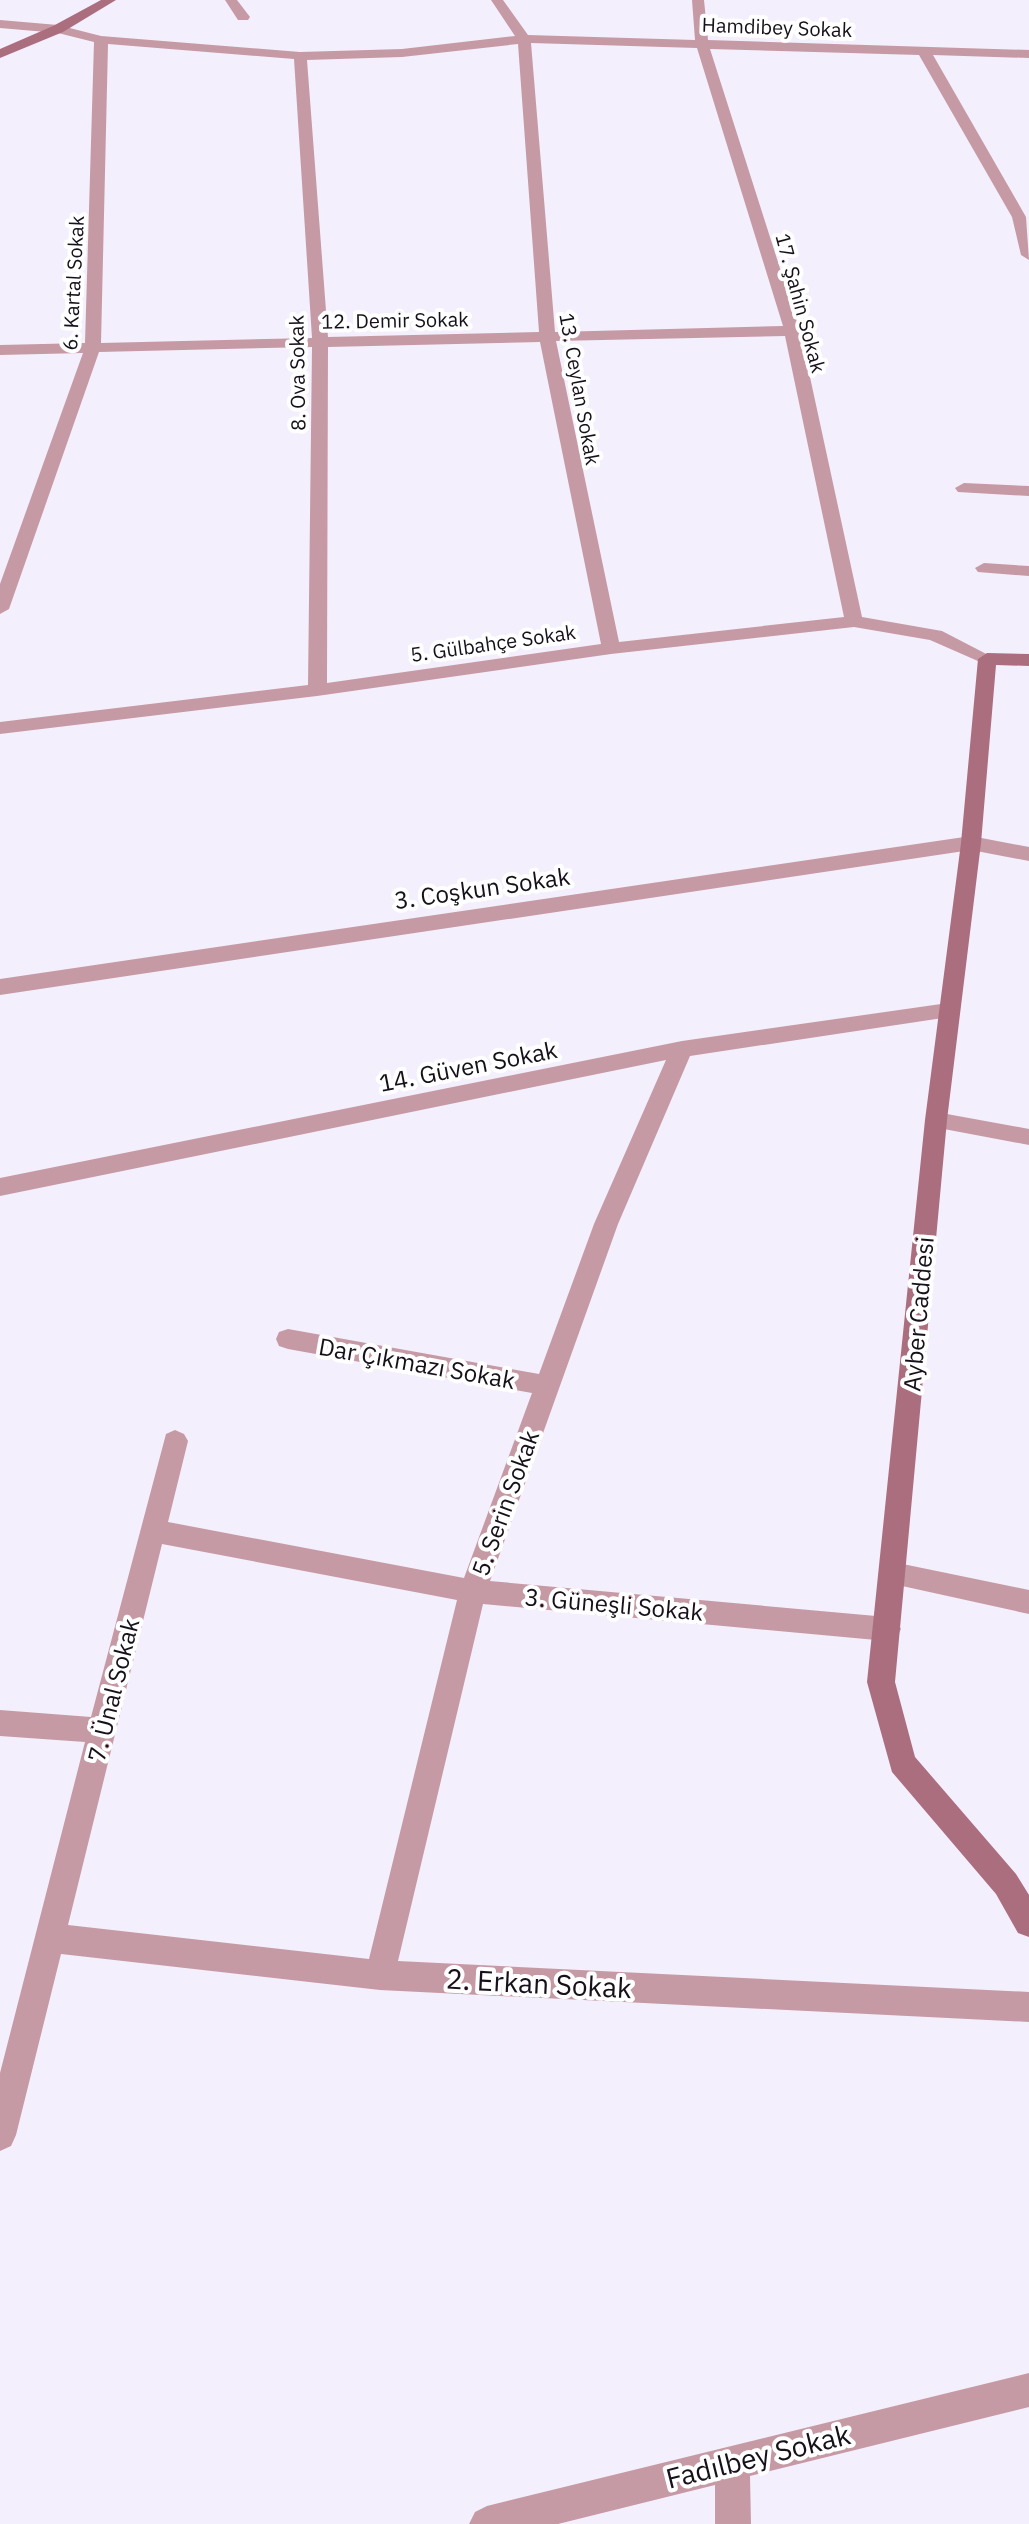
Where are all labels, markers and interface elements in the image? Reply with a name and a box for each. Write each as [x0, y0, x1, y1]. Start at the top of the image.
street label: Hamdibey Sokak [701, 11, 853, 43]
street label: 6. Kartal Sokak [56, 214, 90, 351]
street label: 17. Şahin Sokak [769, 230, 833, 376]
street label: 12. Demir Sokak [321, 305, 469, 335]
street label: 13. Ceylan Sokak [553, 311, 607, 468]
street label: 8. Ova Sokak [282, 314, 312, 431]
street label: 5. Gülbahçe Sokak [409, 618, 578, 668]
street label: 3. Coşkun Sokak [392, 860, 572, 916]
street label: 14. Güven Sokak [376, 1033, 560, 1099]
street label: Ayber Caddesi [895, 1235, 941, 1393]
street label: Dar Çıkmazı Sokak [316, 1330, 518, 1396]
street label: 5. Serin Sokak [464, 1425, 546, 1580]
street label: 3. Güneşli Sokak [523, 1580, 705, 1628]
street label: 7. Ünal Sokak [80, 1615, 146, 1765]
street label: 2. Erkan Sokak [445, 1960, 633, 2006]
street label: Fadılbey Sokak [662, 2415, 854, 2497]

